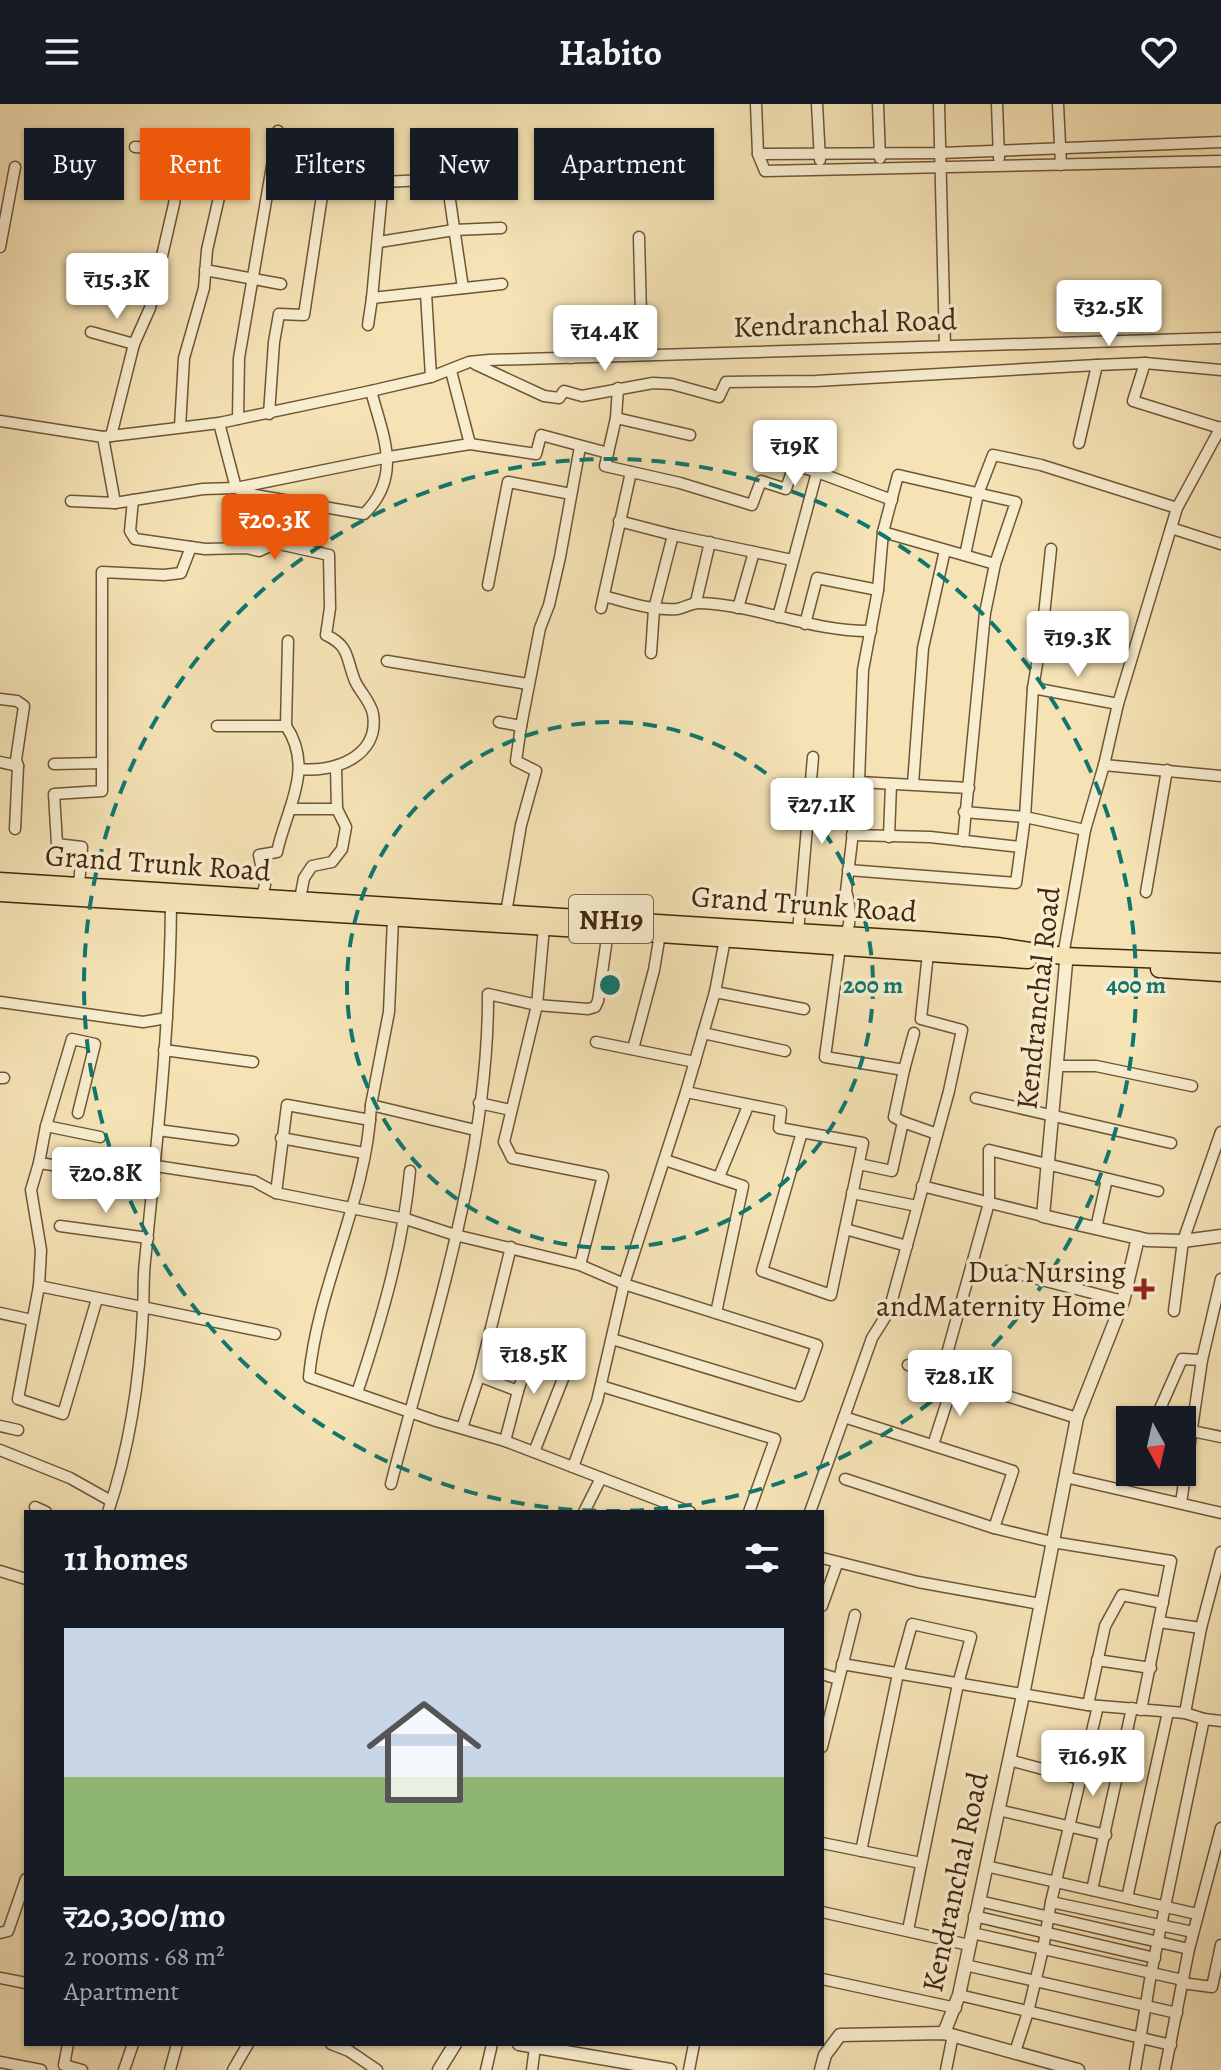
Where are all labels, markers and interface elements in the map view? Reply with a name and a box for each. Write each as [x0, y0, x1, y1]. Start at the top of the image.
text: Habito [559, 28, 662, 77]
icon: menu [40, 30, 84, 74]
icon: heart [1137, 30, 1181, 74]
chip: Buy [24, 128, 124, 200]
chip: Rent [140, 128, 250, 200]
chip: Filters [266, 128, 394, 200]
chip: New [410, 128, 518, 200]
chip: Apartment [534, 128, 714, 200]
pin: ₹15.3K [52, 253, 182, 321]
text: ₹15.3K [84, 261, 150, 296]
pin: ₹32.5K [1044, 280, 1174, 348]
text: ₹32.5K [1075, 288, 1143, 323]
street label: Kendranchal Road [732, 299, 959, 347]
pin: ₹14.4K [540, 305, 670, 373]
text: ₹14.4K [571, 313, 639, 348]
pin: ₹19K [748, 420, 842, 488]
text: ₹19K [771, 428, 819, 463]
pin: ₹20.3K [210, 494, 340, 562]
text: ₹20.3K [240, 502, 310, 537]
pin: ₹19.3K [1013, 611, 1143, 679]
text: ₹19.3K [1045, 619, 1111, 654]
pin: ₹27.1K [757, 778, 887, 846]
text: ₹27.1K [789, 786, 855, 821]
street label: Grand Trunk Road [44, 835, 273, 891]
street label: Grand Trunk Road [690, 876, 919, 932]
street label: Kendranchal Road [1006, 884, 1070, 1111]
road number: NH19 [569, 895, 653, 943]
text: 200 m [843, 969, 903, 1001]
text: 400 m [1106, 969, 1166, 1001]
centre of rings [596, 971, 624, 999]
pin: ₹20.8K [41, 1147, 171, 1215]
text: ₹20.8K [70, 1155, 142, 1190]
place label: Dua Nursing andMaternity Home [876, 1252, 1126, 1326]
marker: Dua Nursing andMaternity Home [1133, 1278, 1155, 1300]
pin: ₹18.5K [469, 1328, 599, 1396]
text: ₹18.5K [501, 1336, 567, 1371]
pin: ₹28.1K [895, 1350, 1025, 1418]
text: ₹28.1K [926, 1358, 994, 1393]
north arrow [1116, 1406, 1196, 1486]
map controls [1116, 1406, 1196, 1486]
text: 11 homes [64, 1535, 188, 1582]
icon: filters [740, 1536, 784, 1580]
icon: home [352, 1680, 496, 1824]
pin: ₹16.9K [1028, 1730, 1158, 1798]
text: ₹16.9K [1059, 1738, 1127, 1773]
street label: Kendranchal Road [912, 1767, 998, 1996]
text: ₹20,300/mo [64, 1892, 225, 1939]
text: 2 rooms · 68 m² [64, 1939, 225, 1974]
text: Apartment [64, 1974, 179, 2009]

